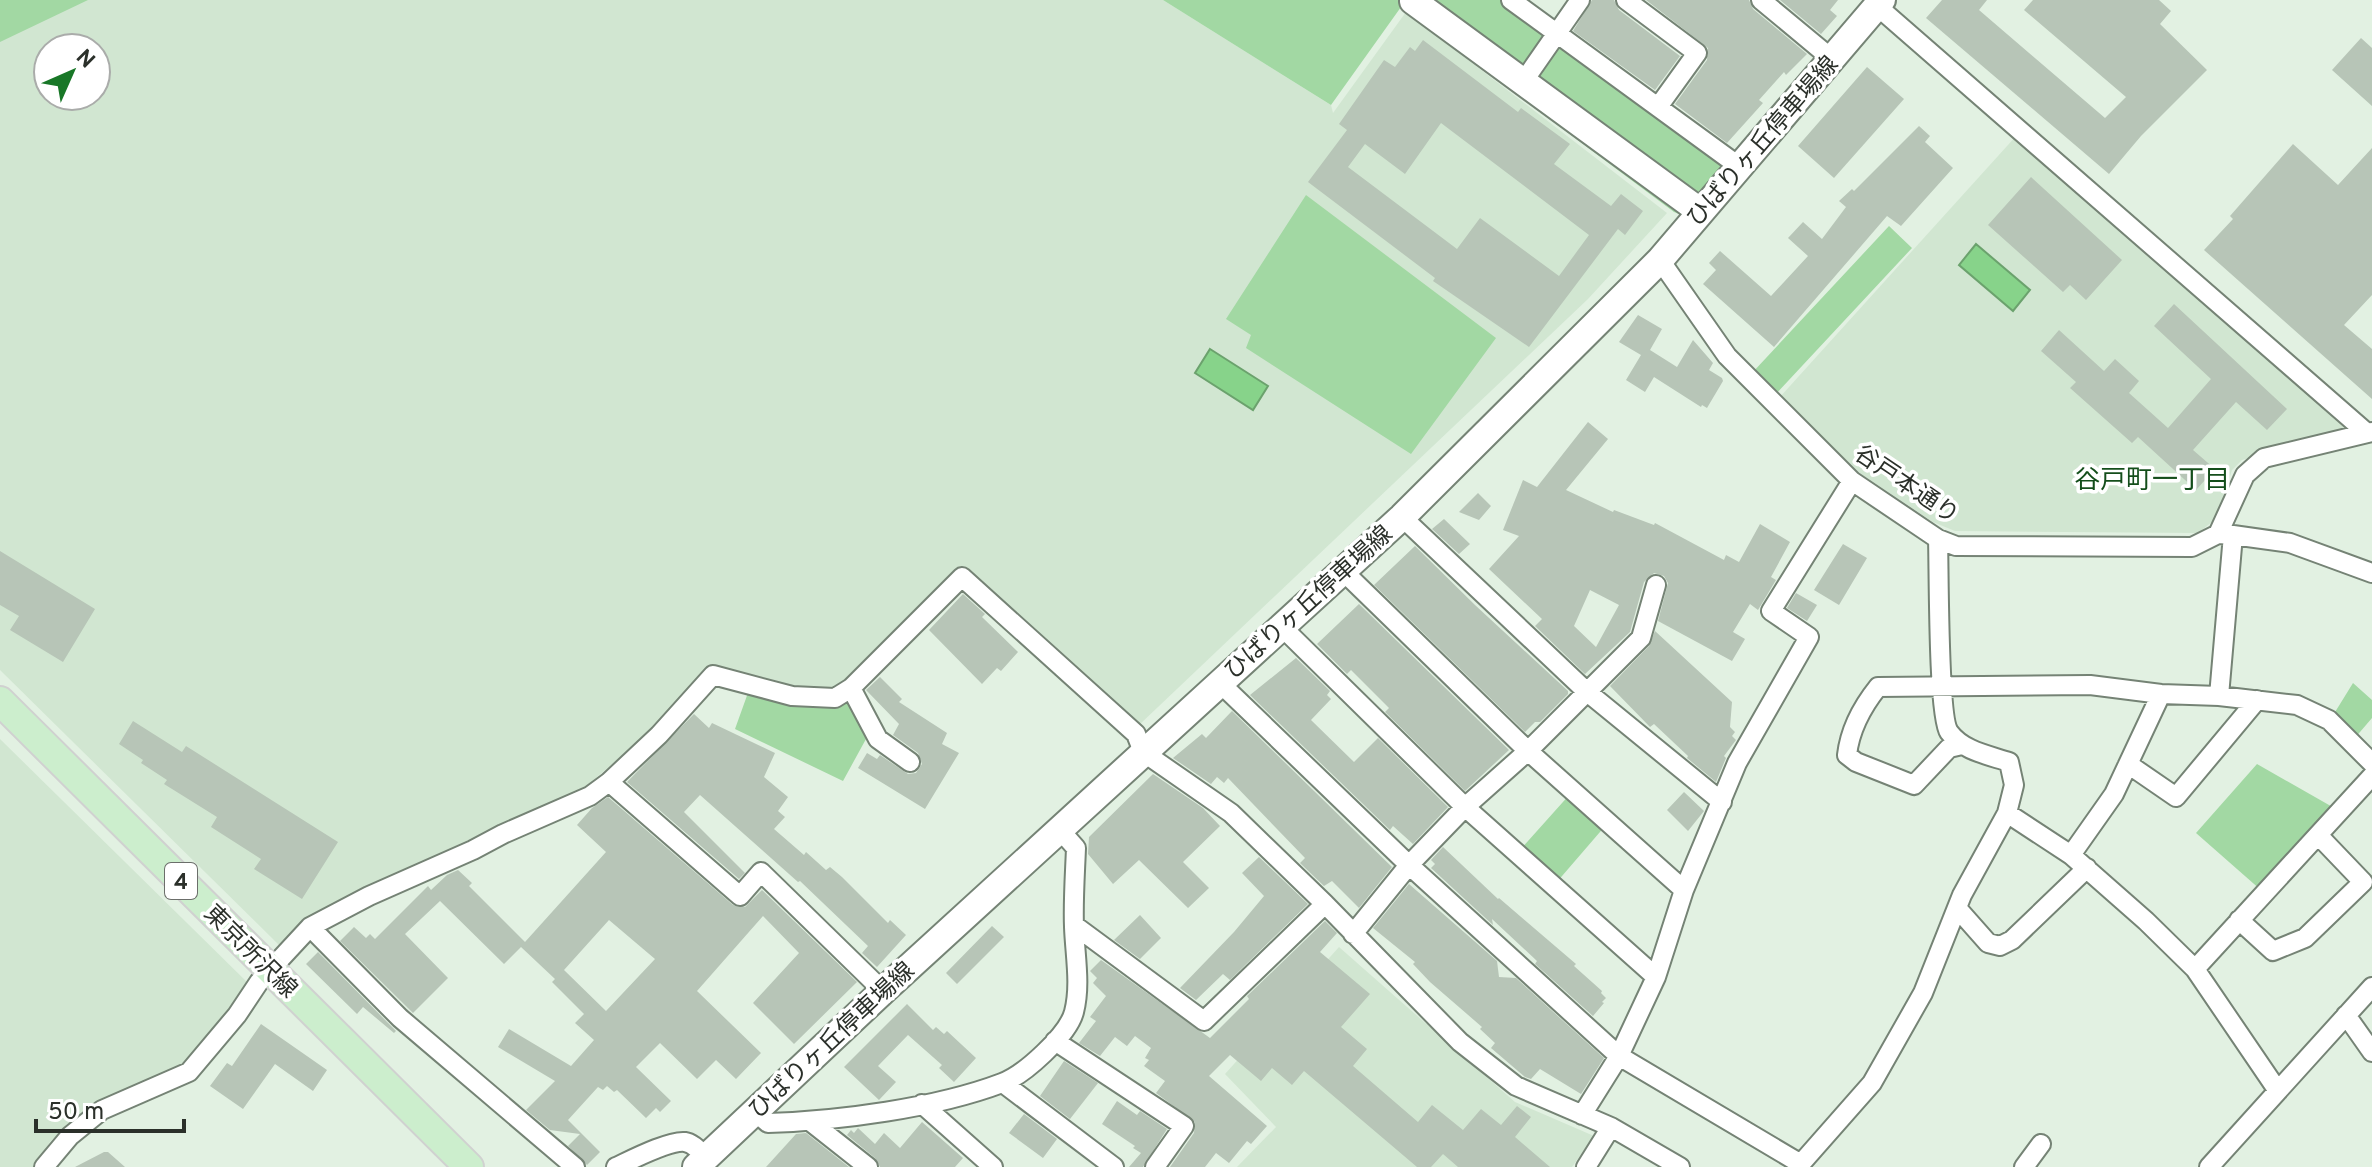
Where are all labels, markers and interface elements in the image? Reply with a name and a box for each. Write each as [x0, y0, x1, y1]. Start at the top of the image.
north arrow [32, 32, 112, 112]
text: N [69, 44, 100, 75]
street label: ひばりヶ丘停車場線 [1681, 51, 1846, 234]
street label: 谷戸本通り [1848, 440, 1964, 532]
district label: 谷戸町一丁目 [2074, 465, 2230, 498]
street label: ひばりヶ丘停車場線 [1219, 520, 1400, 687]
road number: 4 [165, 863, 197, 899]
street label: 東京所沢線 [197, 899, 303, 1005]
street label: ひばりヶ丘停車場線 [743, 957, 922, 1126]
scale bar [36, 1083, 184, 1133]
text: 50 m [48, 1098, 104, 1128]

